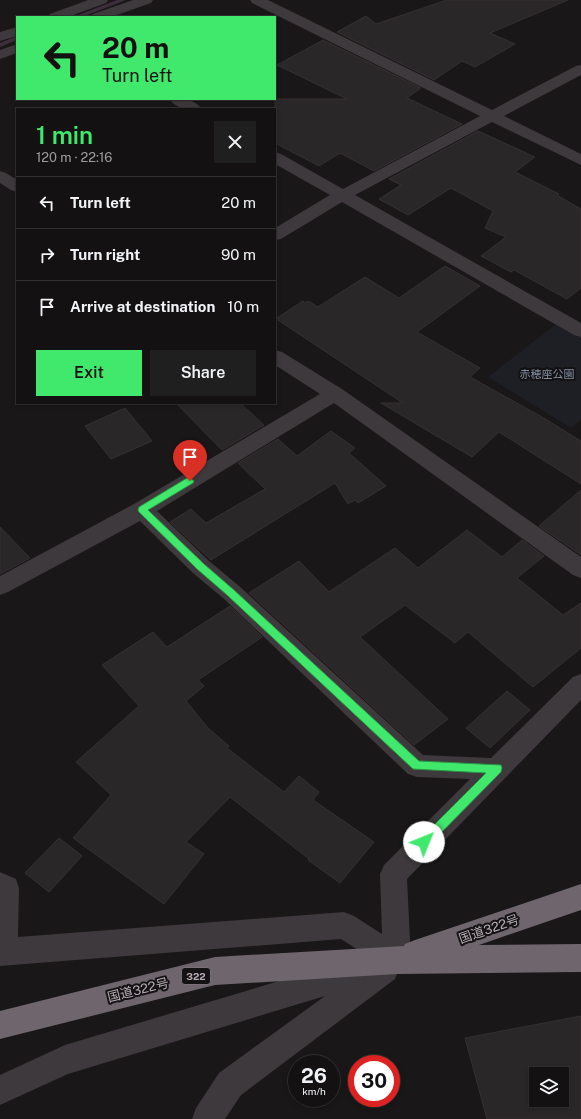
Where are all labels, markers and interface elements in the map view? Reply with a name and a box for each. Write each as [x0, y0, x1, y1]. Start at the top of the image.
text: 20 m [102, 31, 169, 64]
icon: left [36, 32, 88, 84]
text: Turn left [102, 65, 172, 86]
text: 1 min [36, 121, 93, 149]
button: close [214, 121, 256, 163]
text: 120 m · 22:16 [36, 150, 112, 165]
icon: left [36, 192, 58, 214]
text: Turn left [70, 194, 131, 211]
text: 20 m [221, 194, 256, 211]
icon: right [36, 244, 58, 266]
text: Turn right [70, 246, 140, 263]
text: 90 m [221, 246, 256, 263]
icon: arrive [36, 296, 58, 318]
text: Arrive at destination [70, 298, 215, 315]
text: 10 m [227, 298, 259, 315]
button: Exit [36, 350, 142, 396]
button: Share [150, 350, 256, 396]
park label: 赤穂座公園 [520, 368, 575, 380]
pin [173, 440, 207, 481]
icon: arrive [179, 446, 201, 468]
position arrow [403, 821, 445, 863]
street label: 国道322号 [457, 912, 521, 946]
road number: 322 [182, 968, 210, 984]
street label: 国道322号 [106, 975, 170, 1005]
speed limit sign: 30 [348, 1055, 400, 1107]
text: 26 [301, 1064, 327, 1088]
map controls [529, 1067, 569, 1107]
button: layers [529, 1067, 569, 1107]
text: km/h [302, 1085, 326, 1097]

